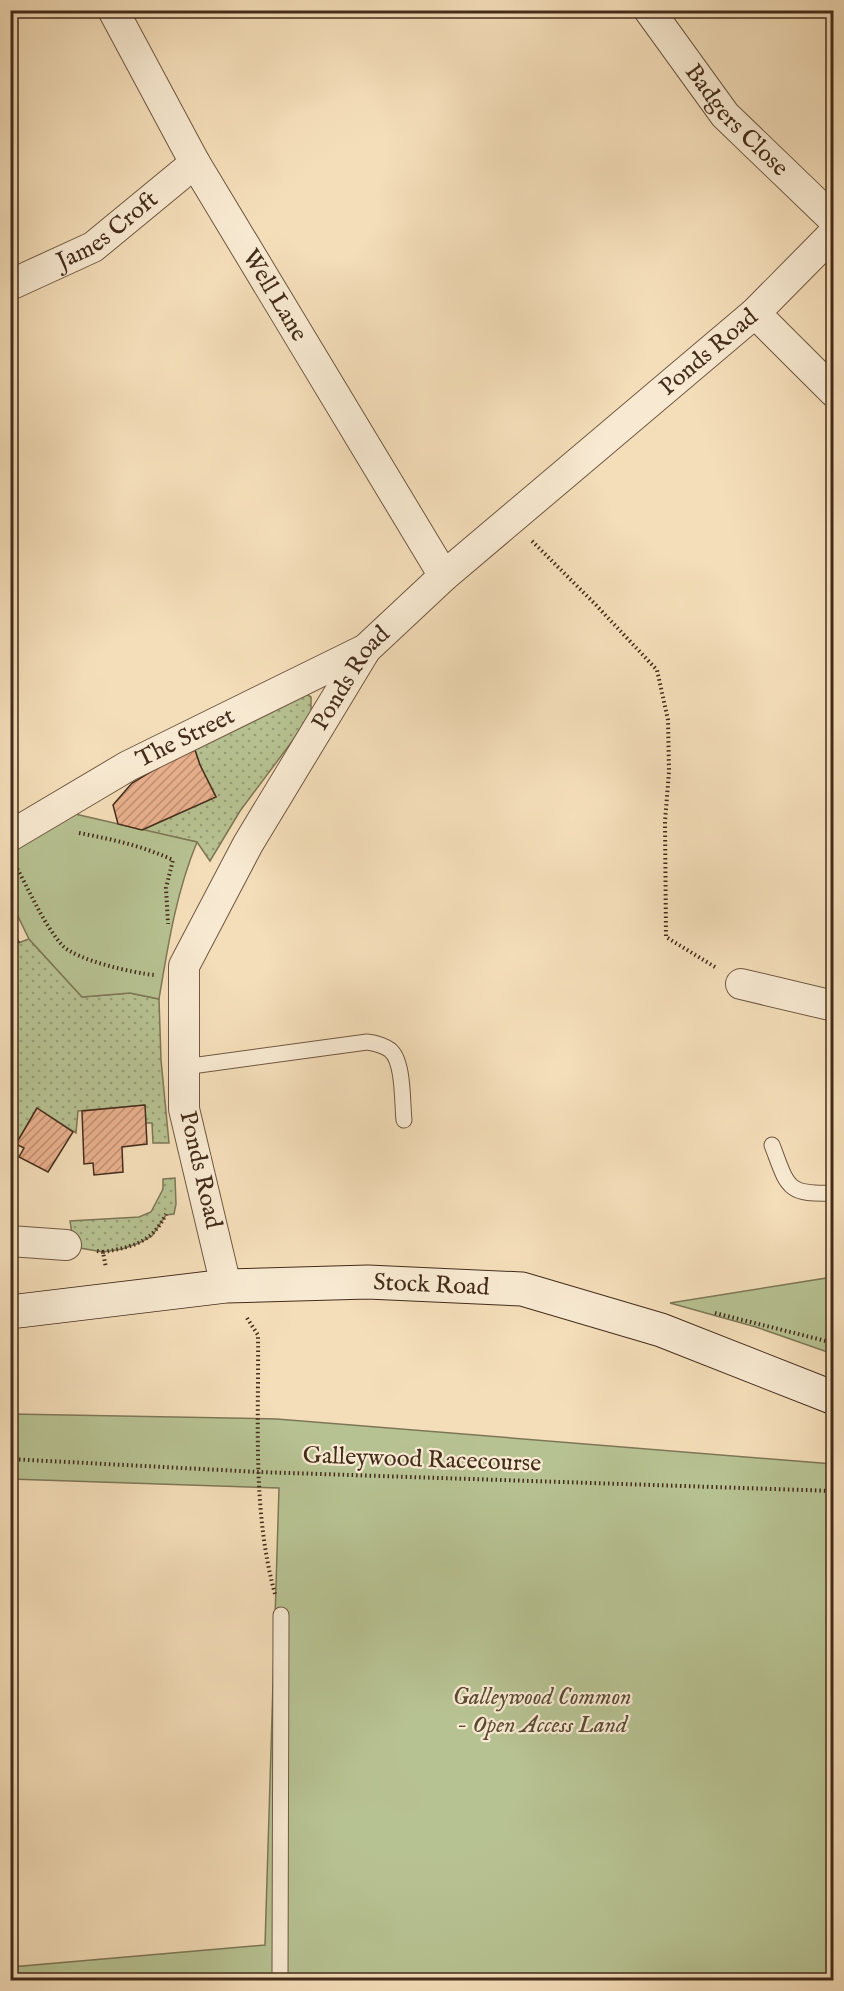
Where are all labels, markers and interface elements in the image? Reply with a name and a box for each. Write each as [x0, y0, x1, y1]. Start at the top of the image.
street label: Badgers Close [678, 58, 795, 183]
street label: James Croft [49, 184, 165, 278]
street label: Well Lane [235, 243, 314, 347]
street label: Ponds Road [653, 302, 765, 403]
street label: Ponds Road [305, 619, 397, 736]
street label: The Street [131, 701, 240, 775]
street label: Ponds Road [171, 1108, 229, 1232]
street label: Stock Road [373, 1267, 490, 1303]
street label: Galleywood Racecourse [302, 1440, 542, 1480]
park label: Galleywood Common - Open Access Land [453, 1682, 631, 1741]

